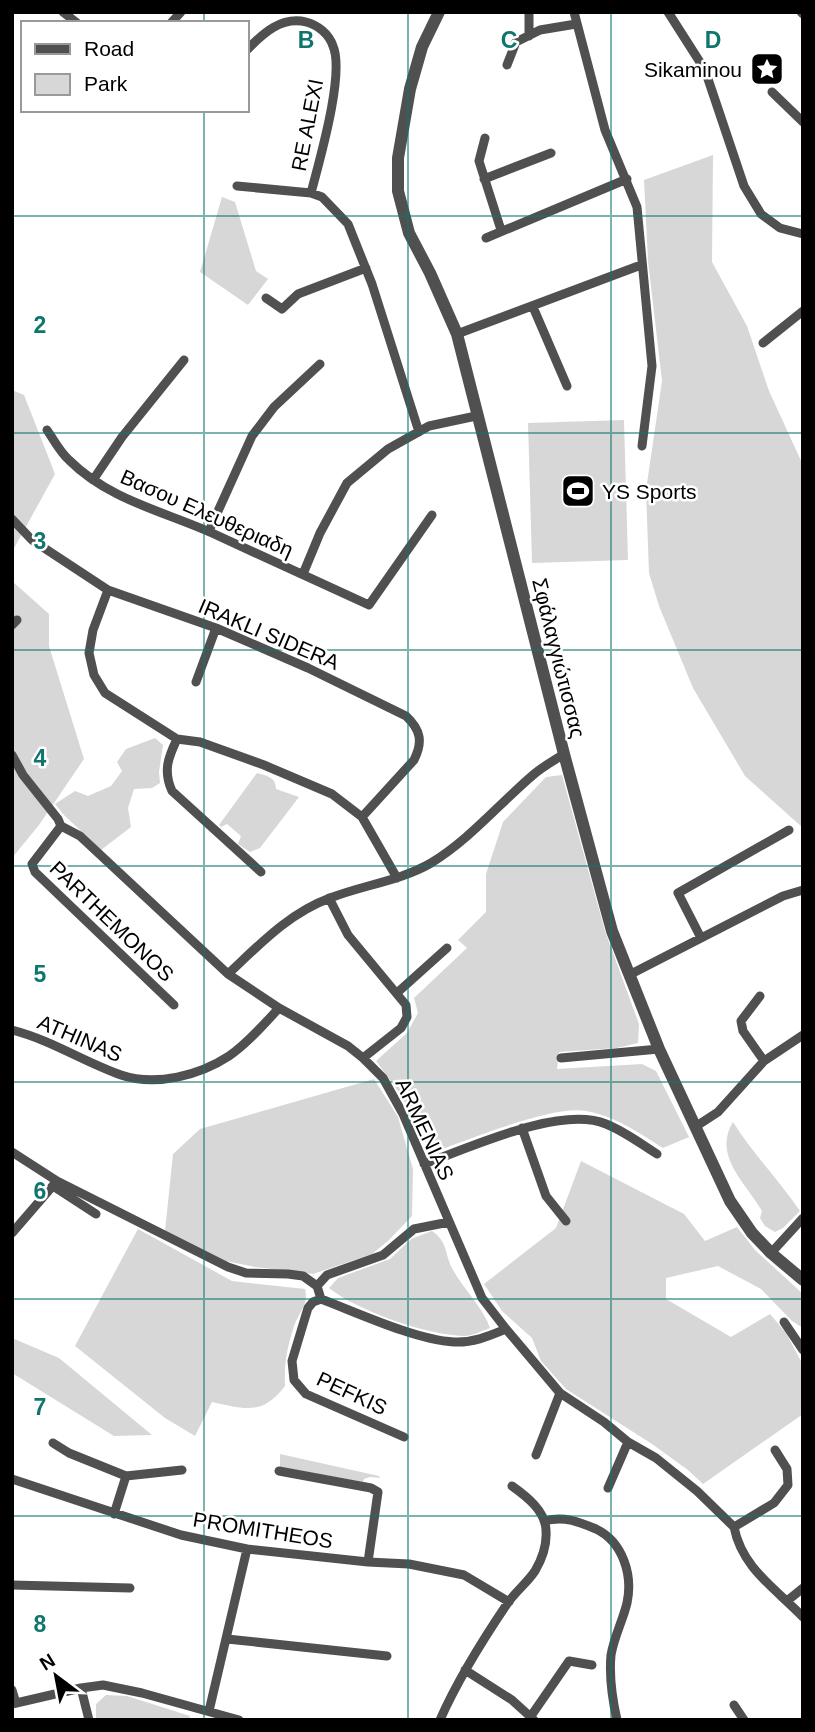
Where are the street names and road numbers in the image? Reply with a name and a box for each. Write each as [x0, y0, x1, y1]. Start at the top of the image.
street label: RE ALEXI [287, 77, 327, 173]
street label: Βασου Ελευθεριαδη [117, 465, 297, 561]
street label: Σφάλαγγιώτισσας [528, 576, 590, 740]
street label: IRAKLI SIDERA [195, 594, 343, 674]
street label: PARTHEMONOS [46, 856, 178, 986]
street label: ATHINAS [34, 1010, 126, 1066]
street label: ARMENIAS [391, 1074, 459, 1184]
street label: PEFKIS [313, 1367, 391, 1419]
street label: PROMITHEOS [191, 1508, 335, 1552]

